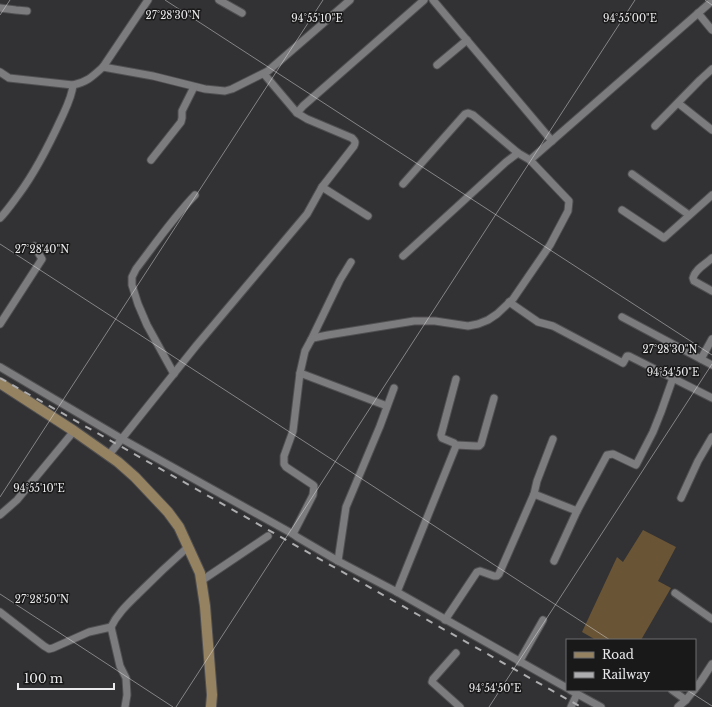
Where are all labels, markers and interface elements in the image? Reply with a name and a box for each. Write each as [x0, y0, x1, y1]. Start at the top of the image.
text: 27°28'30"N [146, 9, 201, 22]
text: 94°55'10"E [291, 12, 343, 25]
text: 94°55'00"E [603, 12, 657, 25]
text: 27°28'40"N [15, 243, 69, 256]
text: 27°28'30"N [643, 343, 698, 356]
text: 94°54'50"E [647, 366, 699, 379]
text: 94°55'10"E [13, 482, 65, 495]
text: 27°28'50"N [15, 593, 69, 606]
legend [566, 639, 696, 691]
text: Road [602, 647, 634, 662]
scale bar [18, 665, 114, 691]
text: Railway [602, 667, 651, 682]
text: 100 m [24, 671, 63, 686]
text: 94°54'50"E [469, 682, 521, 695]

